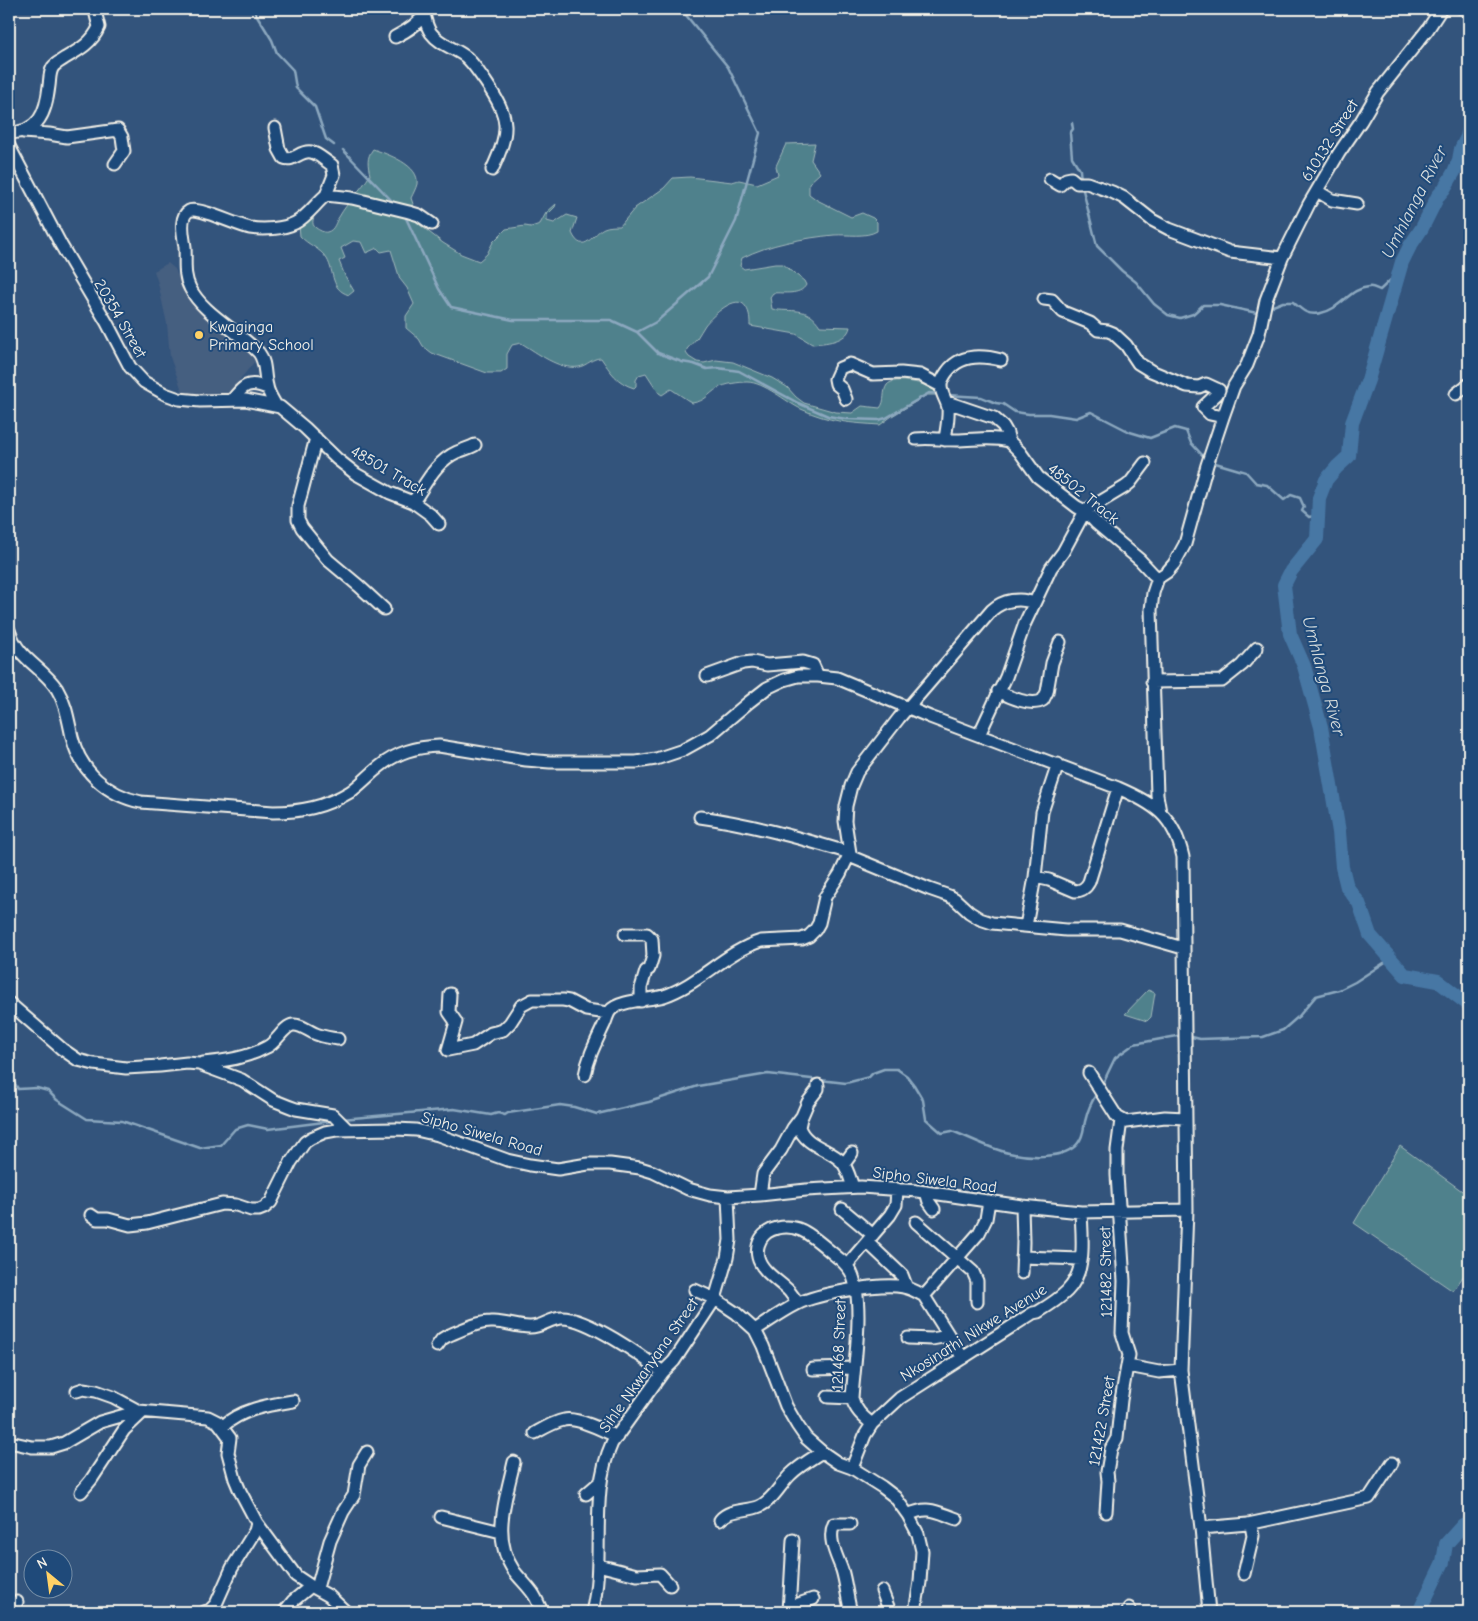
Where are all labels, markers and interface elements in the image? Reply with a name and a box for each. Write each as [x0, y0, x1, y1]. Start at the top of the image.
street label: 610132 Street [1298, 96, 1362, 185]
water label: Umhlanga River [1377, 142, 1452, 262]
street label: 20354 Street [90, 276, 150, 361]
place label: Kwaginga Primary School [209, 318, 314, 354]
marker: Kwaginga Primary School [193, 329, 205, 341]
street label: 48501 Track [348, 442, 430, 500]
street label: 48502 Track [1044, 460, 1123, 528]
water label: Umhlanga River [1297, 614, 1350, 739]
street label: Sipho Siwela Road [419, 1108, 544, 1160]
street label: Sipho Siwela Road [872, 1163, 998, 1197]
street label: 121482 Street [1096, 1226, 1116, 1318]
street label: Nkosinathi Nikwe Avenue [897, 1280, 1050, 1385]
street label: Sihle Nkwanyana Street [595, 1294, 702, 1436]
street label: 121468 Street [828, 1299, 850, 1391]
street label: 121422 Street [1085, 1374, 1119, 1467]
north arrow [22, 1548, 72, 1598]
text: N [34, 1553, 50, 1573]

